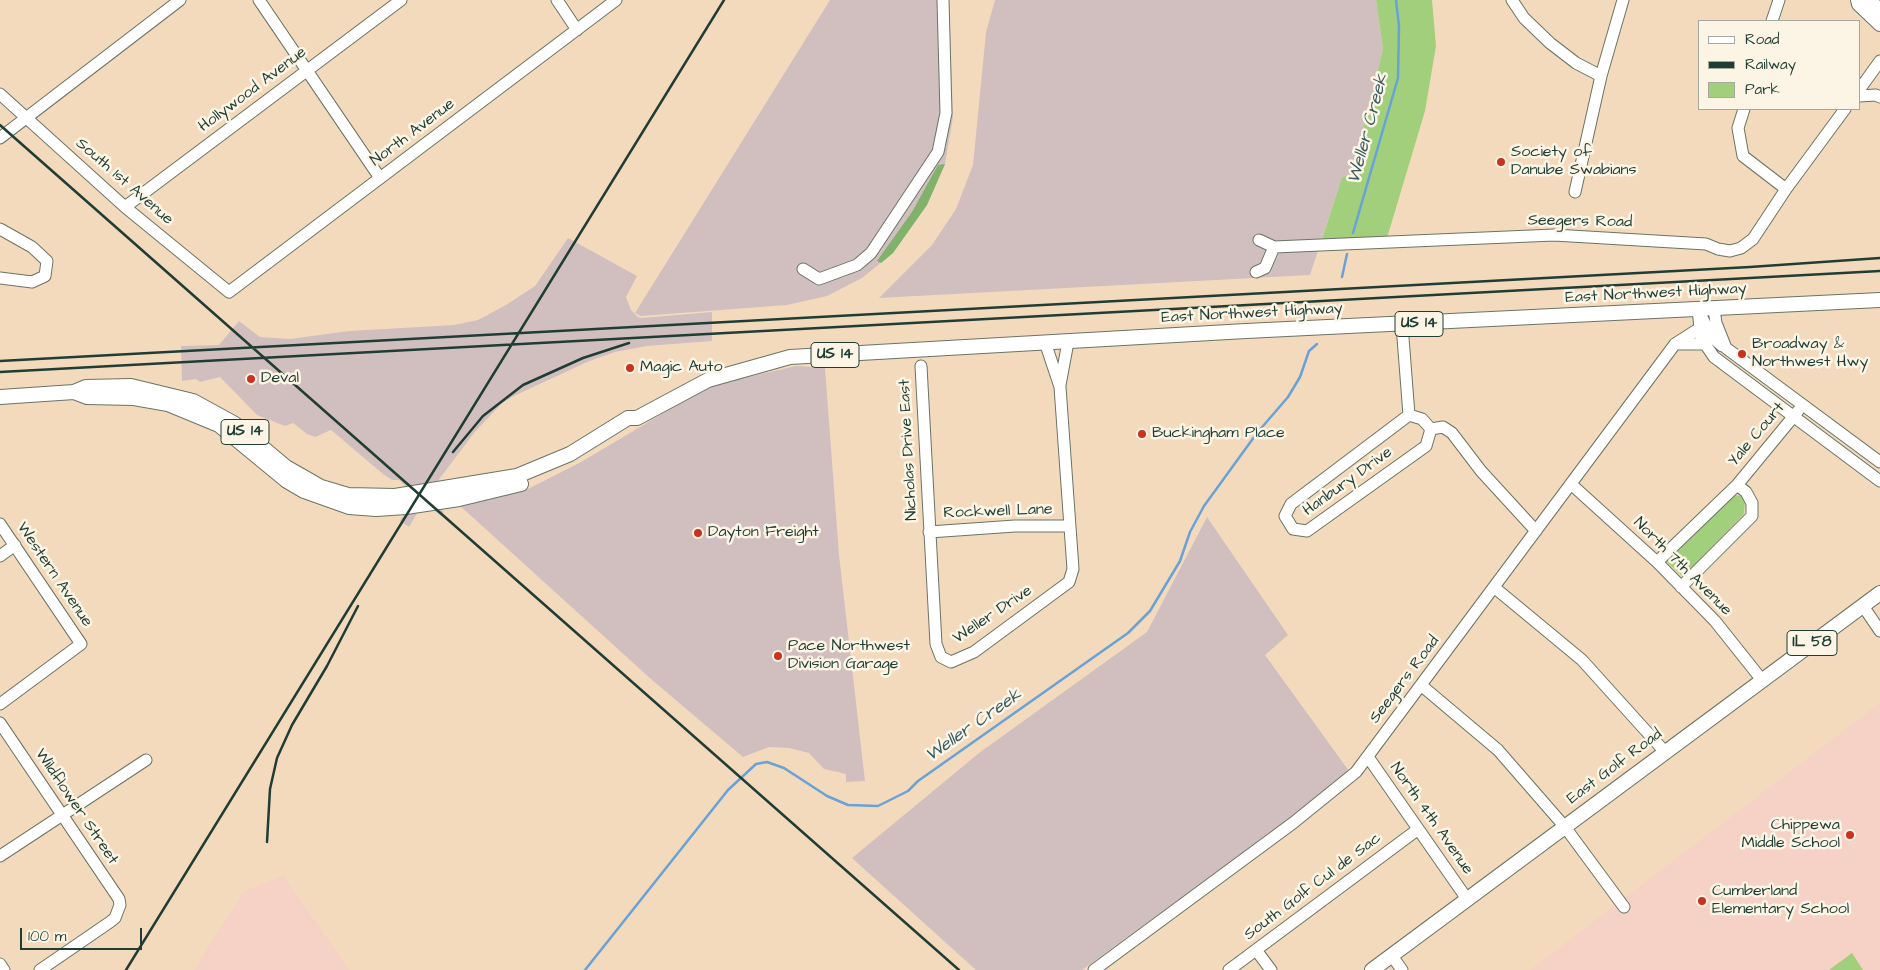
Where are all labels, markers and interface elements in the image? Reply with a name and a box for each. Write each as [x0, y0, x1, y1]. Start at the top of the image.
legend [1698, 20, 1860, 110]
text: Road [1745, 29, 1779, 50]
street label: Hollywood Avenue [195, 43, 311, 137]
text: Railway [1745, 54, 1796, 75]
water label: Weller Creek [1344, 72, 1394, 186]
text: Park [1745, 79, 1780, 100]
street label: North Avenue [367, 95, 459, 171]
street label: South 1st Avenue [71, 134, 177, 230]
place label: Society of Danube Swabians [1511, 143, 1637, 181]
marker: Society of Danube Swabians [1495, 156, 1507, 168]
street label: Seegers Road [1528, 211, 1632, 233]
street label: East Northwest Highway [1565, 280, 1747, 308]
street label: East Northwest Highway [1161, 300, 1343, 328]
road number: US 14 [1395, 312, 1443, 336]
place label: Broadway & Northwest Hwy [1752, 335, 1868, 373]
road number: US 14 [811, 342, 859, 368]
marker: Broadway & Northwest Hwy [1736, 348, 1748, 360]
place label: Magic Auto [640, 358, 722, 378]
marker: Magic Auto [624, 362, 636, 374]
place label: Deval [261, 369, 299, 389]
marker: Deval [245, 373, 257, 385]
street label: Nicholas Drive East [896, 379, 922, 521]
street label: Yale Court [1725, 399, 1789, 471]
road number: US 14 [221, 420, 269, 444]
place label: Buckingham Place [1152, 424, 1285, 444]
marker: Buckingham Place [1136, 428, 1148, 440]
street label: Hanbury Drive [1300, 443, 1396, 521]
street label: Rockwell Lane [943, 500, 1053, 524]
street label: North 7th Avenue [1629, 514, 1735, 620]
street label: Western Avenue [12, 519, 96, 631]
place label: Dayton Freight [708, 523, 819, 543]
marker: Dayton Freight [692, 527, 704, 539]
street label: Weller Drive [950, 582, 1036, 648]
road number: IL 58 [1787, 630, 1837, 656]
street label: Seegers Road [1366, 632, 1444, 728]
place label: Pace Northwest Division Garage [788, 637, 910, 675]
marker: Pace Northwest Division Garage [772, 650, 784, 662]
water label: Weller Creek [922, 685, 1026, 767]
street label: East Golf Road [1564, 725, 1666, 809]
street label: Wildflower Street [30, 746, 122, 868]
street label: North 4th Avenue [1385, 759, 1477, 879]
place label: Chippewa Middle School [1742, 816, 1840, 854]
street label: South Golf Cul de Sac [1241, 829, 1385, 945]
marker: Chippewa Middle School [1844, 829, 1856, 841]
place label: Cumberland Elementary School [1712, 882, 1849, 920]
marker: Cumberland Elementary School [1696, 895, 1708, 907]
scale bar [22, 918, 145, 950]
text: 100 m [28, 926, 67, 947]

